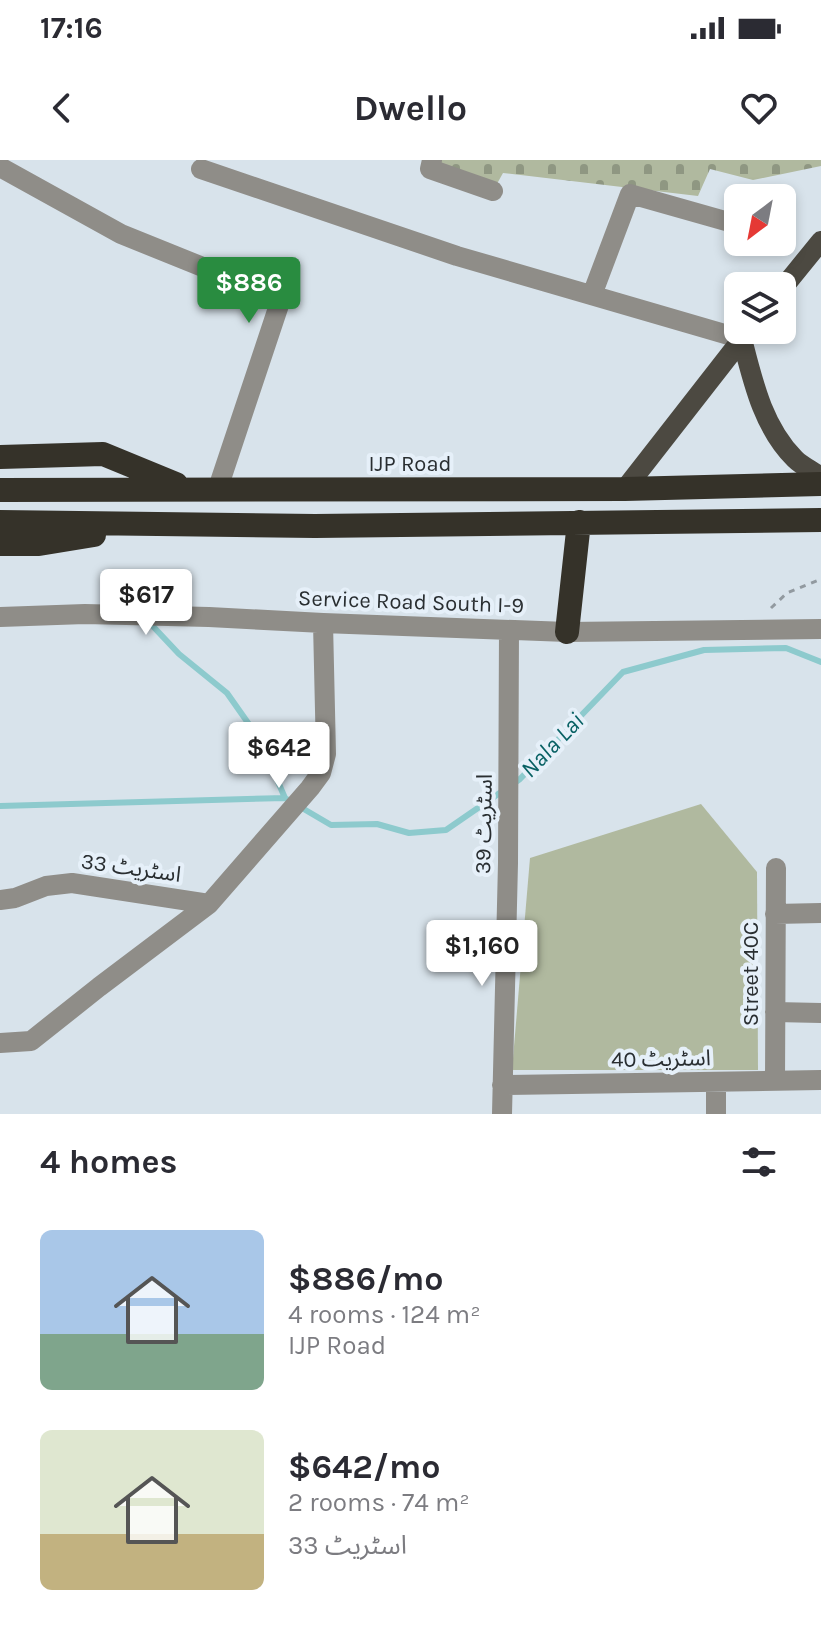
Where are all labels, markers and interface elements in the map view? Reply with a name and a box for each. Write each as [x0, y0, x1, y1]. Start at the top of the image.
text: 17:16 [40, 10, 103, 46]
icon: back [40, 86, 84, 130]
icon: heart [737, 86, 781, 130]
text: Dwello [354, 87, 467, 129]
north arrow [724, 184, 796, 256]
map controls [724, 184, 796, 344]
pin: $886 [202, 257, 296, 325]
text: $886 [215, 267, 283, 298]
button: layers [724, 272, 796, 344]
street label: IJP Road [368, 451, 452, 477]
pin: $617 [99, 569, 193, 637]
text: $617 [118, 579, 174, 610]
street label: Service Road South I-9 [298, 585, 524, 619]
water label: Nala Lai [515, 707, 589, 783]
pin: $642 [232, 722, 326, 790]
text: $642 [247, 732, 311, 763]
street label: اسٹریٹ 39 [470, 774, 498, 874]
street label: اسٹریٹ 33 [79, 848, 183, 888]
pin: $1,160 [417, 920, 547, 988]
street label: Street 40C [738, 922, 764, 1026]
text: $1,160 [444, 930, 520, 961]
street label: اسٹریٹ 40 [611, 1045, 711, 1073]
icon: filters [737, 1140, 781, 1184]
text: 4 homes [40, 1142, 177, 1182]
text: $886/mo [288, 1259, 444, 1299]
icon: home [104, 1262, 200, 1358]
text: 4 rooms · 124 m² [288, 1299, 481, 1330]
text: IJP Road [288, 1330, 386, 1361]
text: $642/mo [288, 1447, 440, 1487]
icon: home [104, 1462, 200, 1558]
text: 2 rooms · 74 m² [288, 1487, 470, 1518]
text: اسٹریٹ 33 [288, 1530, 407, 1561]

